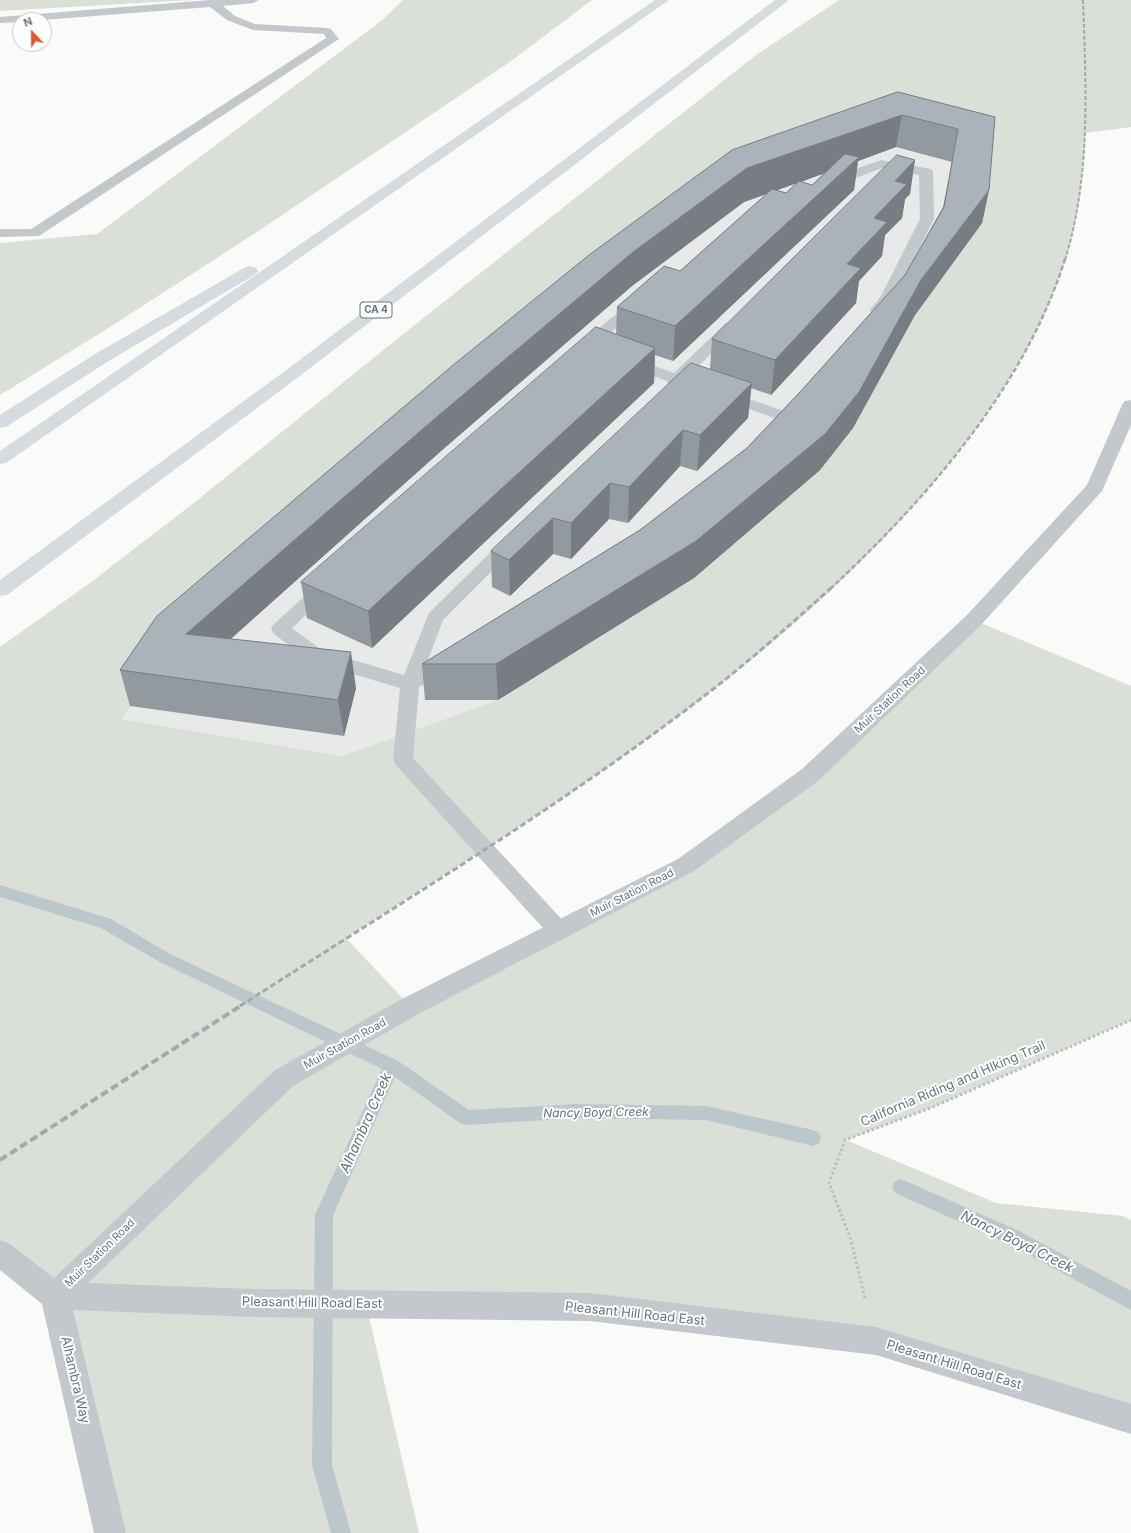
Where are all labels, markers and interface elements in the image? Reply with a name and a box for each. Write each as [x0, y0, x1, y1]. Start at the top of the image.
north arrow [12, 12, 52, 52]
text: N [21, 14, 34, 30]
road number: CA 4 [360, 302, 392, 318]
street label: Muir Station Road [852, 664, 928, 736]
street label: Muir Station Road [588, 866, 676, 920]
street label: Muir Station Road [301, 1016, 389, 1072]
street label: California Riding and HIking Trail [858, 1038, 1048, 1130]
water label: Alhambra Creek [336, 1071, 396, 1175]
water label: Nancy Boyd Creek [543, 1105, 649, 1121]
water label: Nancy Boyd Creek [958, 1207, 1076, 1277]
street label: Muir Station Road [62, 1216, 138, 1290]
street label: Pleasant Hill Road East [242, 1294, 382, 1312]
street label: Pleasant Hill Road East [564, 1299, 706, 1329]
street label: Alhambra Way [57, 1335, 93, 1425]
street label: Pleasant Hill Road East [885, 1337, 1023, 1393]

